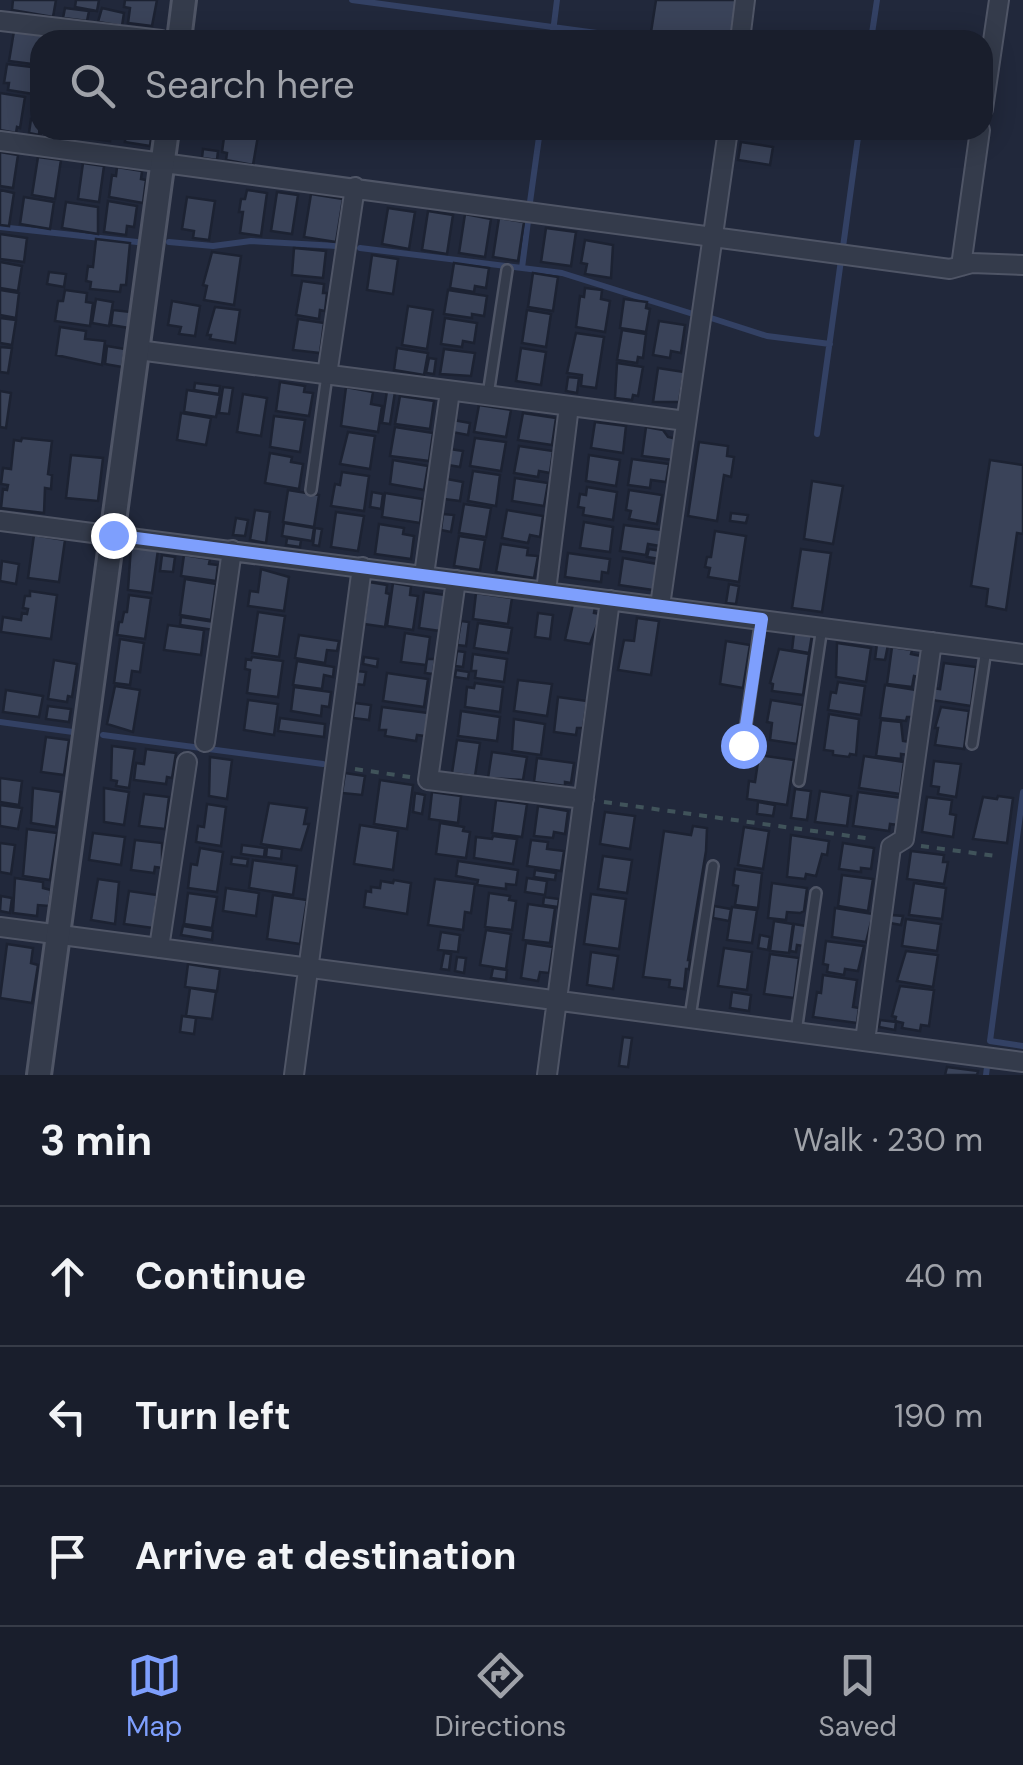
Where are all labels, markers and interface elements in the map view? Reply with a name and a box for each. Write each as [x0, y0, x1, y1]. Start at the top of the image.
search box [30, 30, 993, 140]
icon: search [65, 58, 120, 113]
text: Search here [145, 60, 355, 110]
route end [91, 513, 137, 559]
route start [721, 723, 767, 769]
text: 3 min [40, 1113, 152, 1168]
text: Walk · 230 m [793, 1119, 983, 1161]
icon: ahead [40, 1249, 95, 1304]
text: Continue [135, 1251, 306, 1301]
text: 40 m [905, 1255, 983, 1297]
icon: left [40, 1389, 95, 1444]
text: Turn left [135, 1391, 291, 1441]
text: 190 m [894, 1395, 983, 1437]
icon: arrive [40, 1529, 95, 1584]
text: Arrive at destination [135, 1531, 517, 1581]
tab: Map [126, 1648, 182, 1745]
tab: Directions [435, 1648, 566, 1745]
tab: Saved [818, 1648, 897, 1745]

